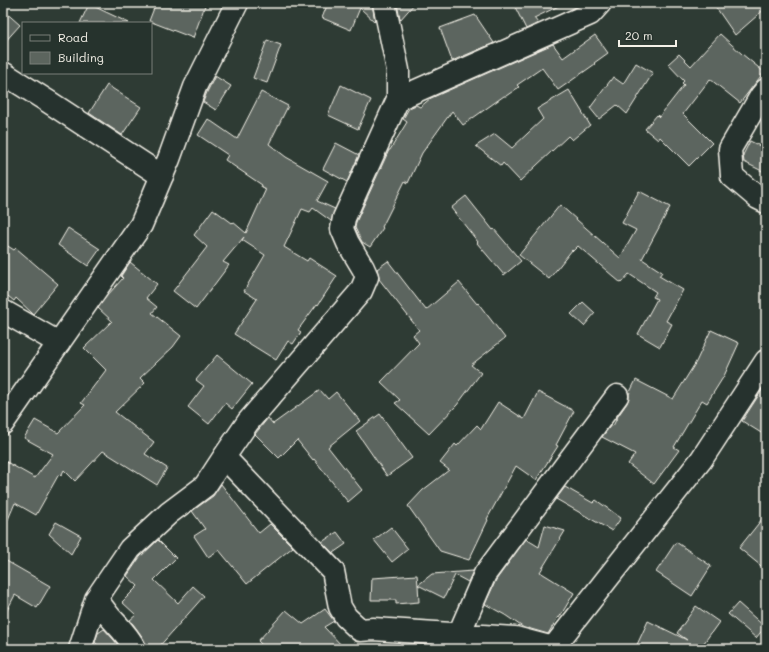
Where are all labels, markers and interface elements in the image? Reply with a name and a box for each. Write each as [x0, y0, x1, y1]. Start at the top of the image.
legend [22, 22, 152, 74]
scale bar [619, 22, 676, 48]
text: 20 m [625, 27, 653, 43]
text: Road [58, 29, 88, 45]
text: Building [58, 49, 104, 65]

